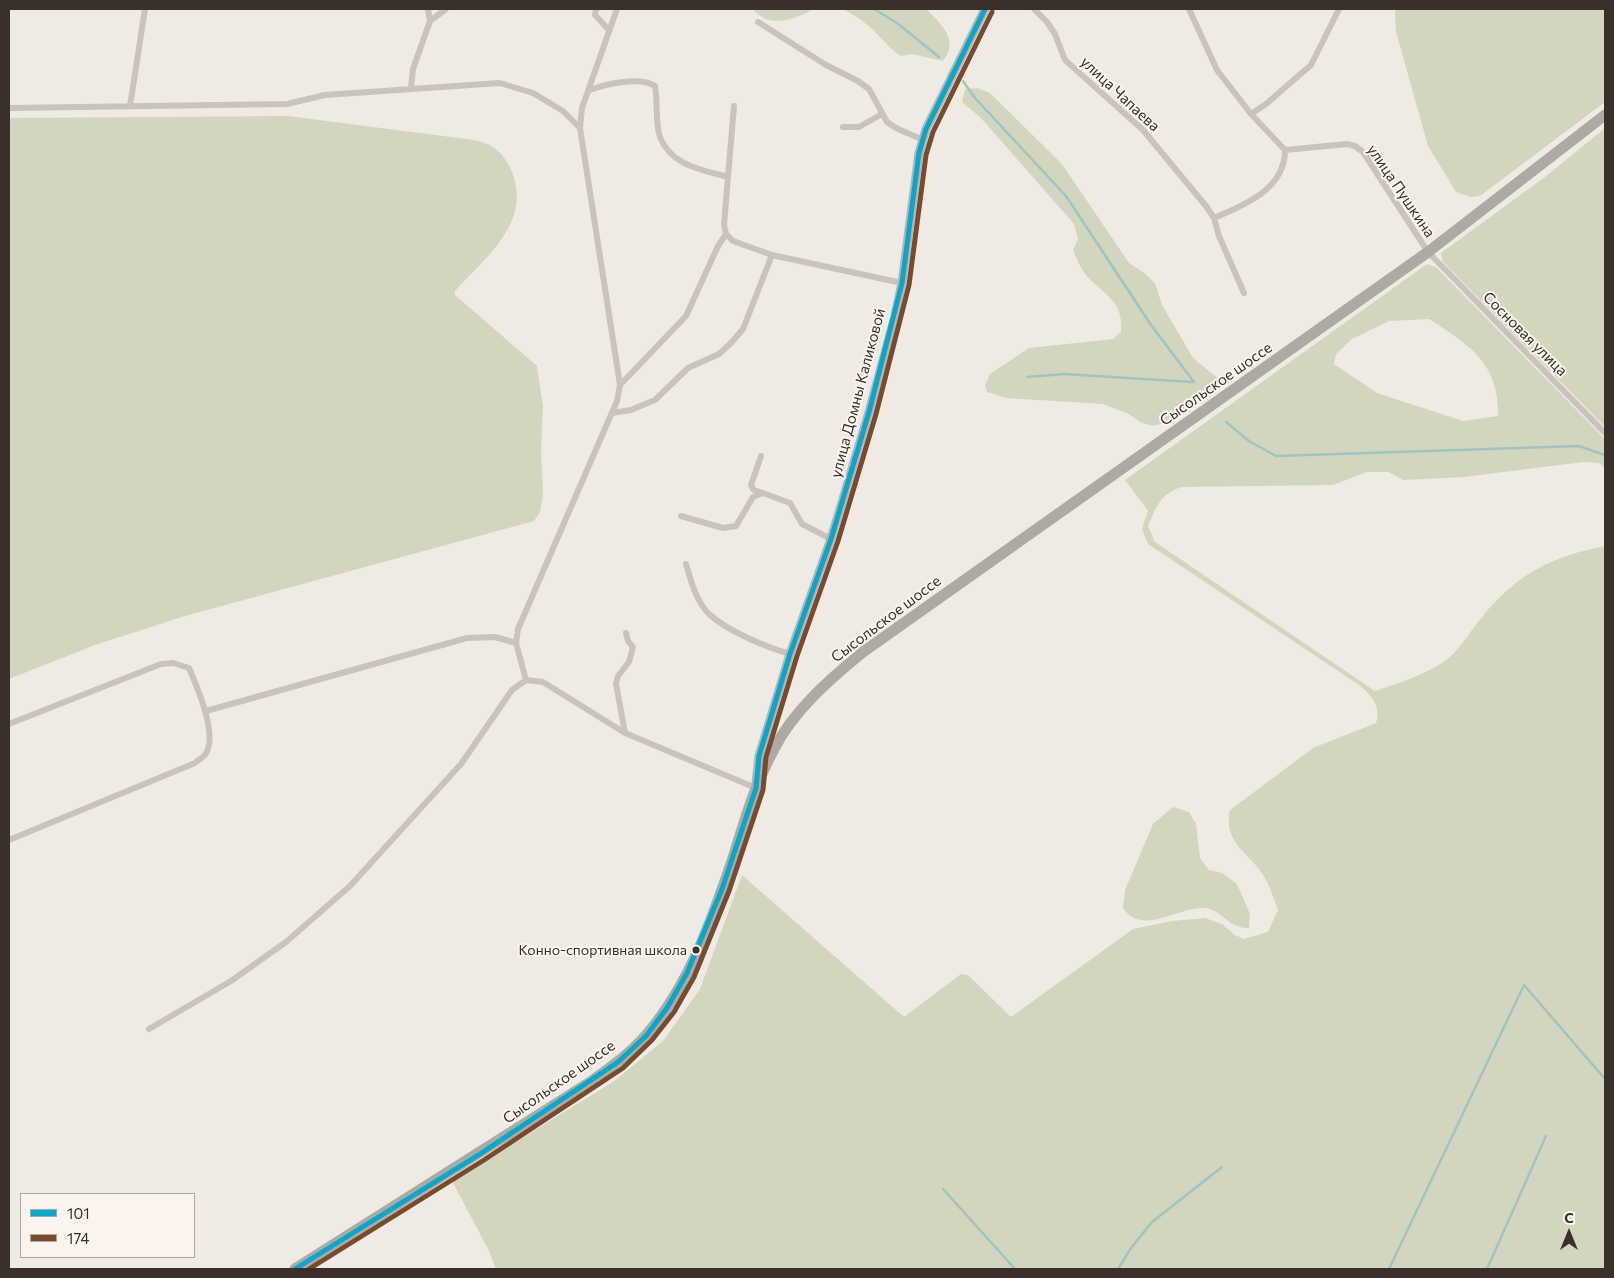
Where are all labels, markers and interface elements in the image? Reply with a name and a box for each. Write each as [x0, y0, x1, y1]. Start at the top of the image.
street label: улица Чапаева [1077, 53, 1163, 135]
street label: улица Пушкина [1363, 141, 1439, 241]
street label: Сосновая улица [1479, 288, 1571, 380]
street label: улица Домны Каликовой [827, 306, 889, 480]
street label: Сысольское шоссе [1156, 339, 1276, 429]
street label: Сысольское шоссе [828, 572, 944, 666]
place label: Конно-спортивная школа [518, 942, 687, 958]
marker: Конно-спортивная школа [691, 945, 701, 955]
street label: Сысольское шоссе [499, 1037, 619, 1127]
legend [20, 1193, 195, 1258]
text: 101 [67, 1204, 90, 1222]
north arrow [1544, 1208, 1594, 1258]
text: С [1564, 1209, 1574, 1226]
text: 174 [67, 1229, 89, 1247]

